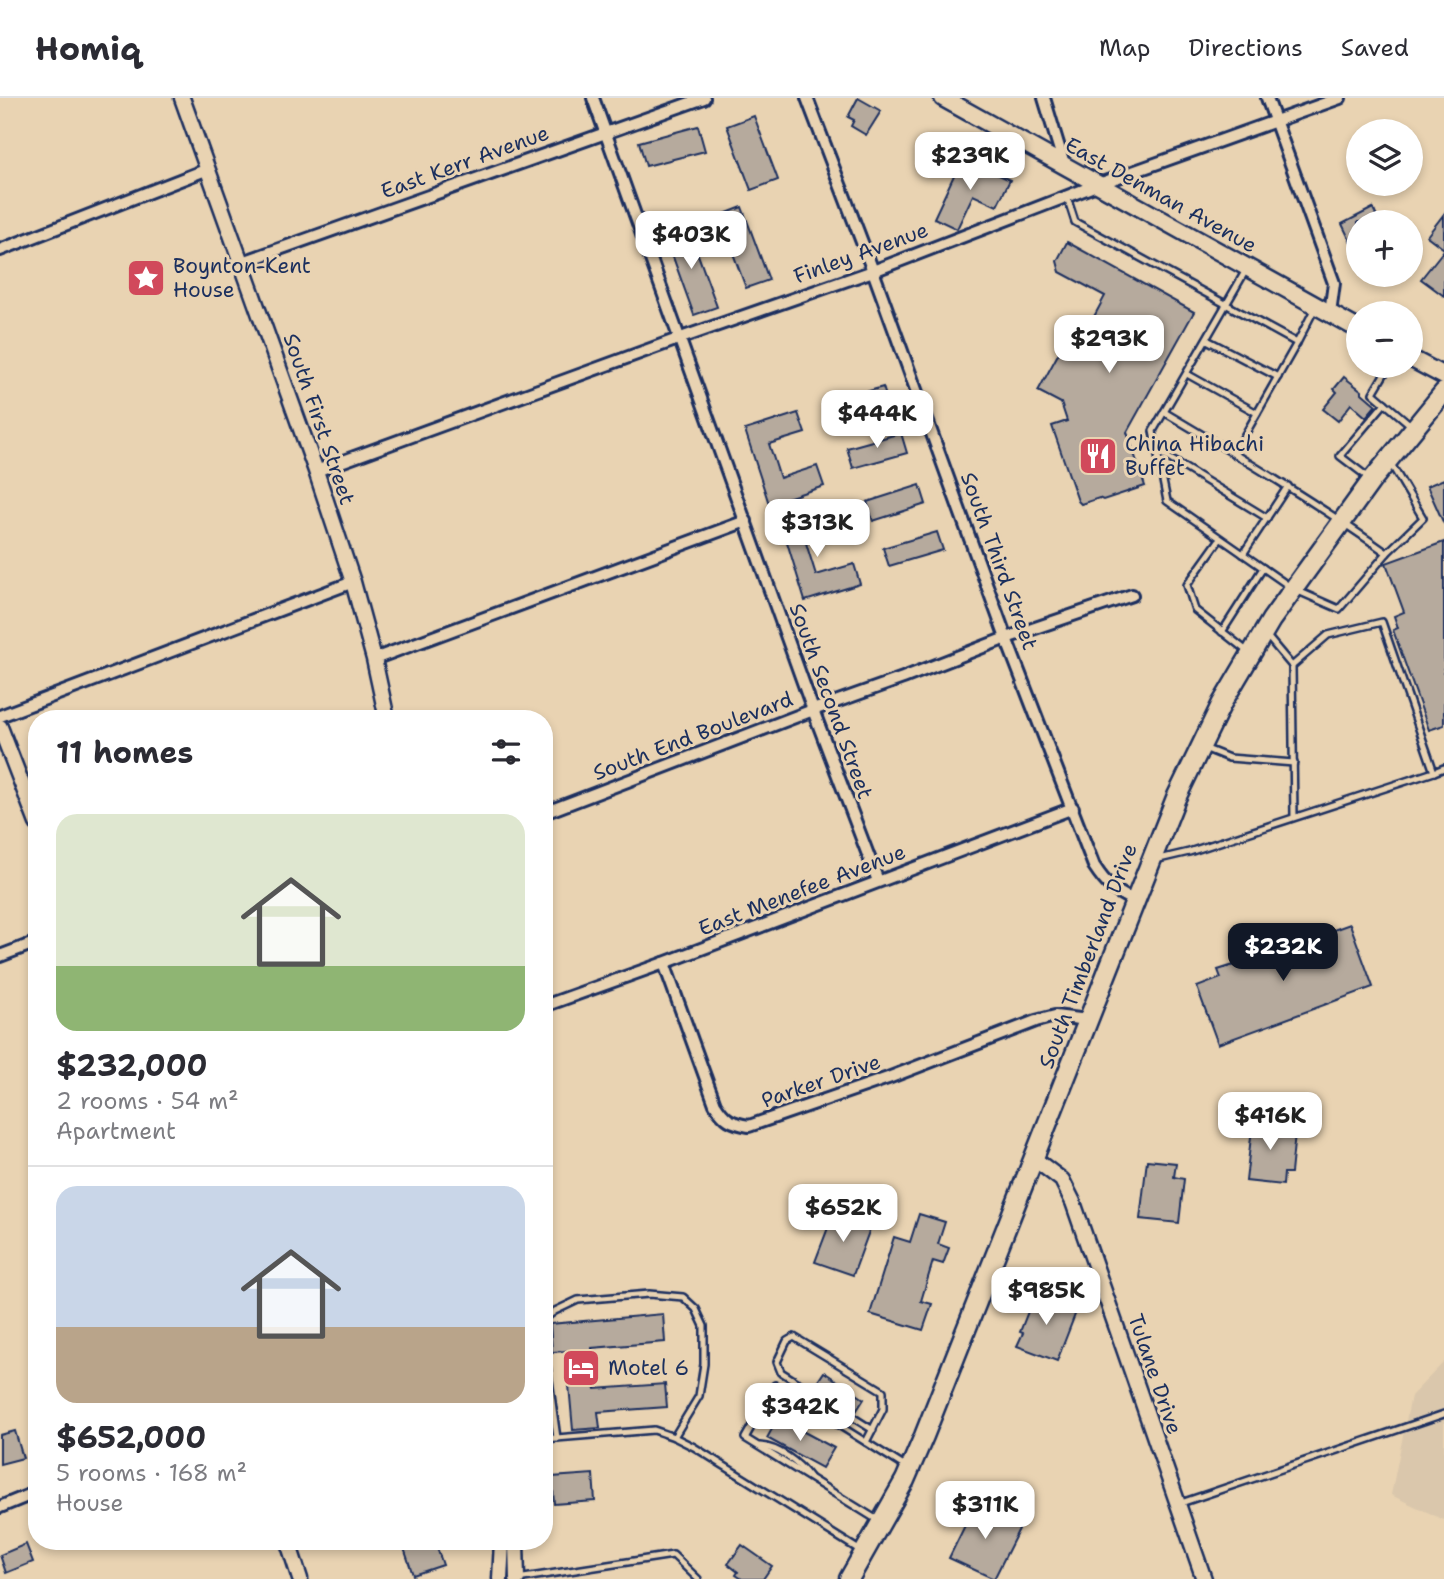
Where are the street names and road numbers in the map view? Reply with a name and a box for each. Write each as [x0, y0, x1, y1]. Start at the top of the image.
street label: East Kerr Avenue [377, 119, 553, 205]
street label: East Denman Avenue [1060, 131, 1262, 259]
street label: Finley Avenue [790, 216, 932, 290]
street label: South First Street [277, 330, 361, 508]
street label: South Third Street [954, 468, 1044, 654]
street label: South Second Street [783, 599, 879, 803]
street label: South End Boulevard [589, 685, 797, 787]
street label: East Menefee Avenue [694, 838, 910, 942]
street label: South Timberland Drive [1032, 839, 1144, 1073]
street label: Parker Drive [758, 1048, 884, 1114]
street label: Tulane Drive [1121, 1310, 1189, 1438]

